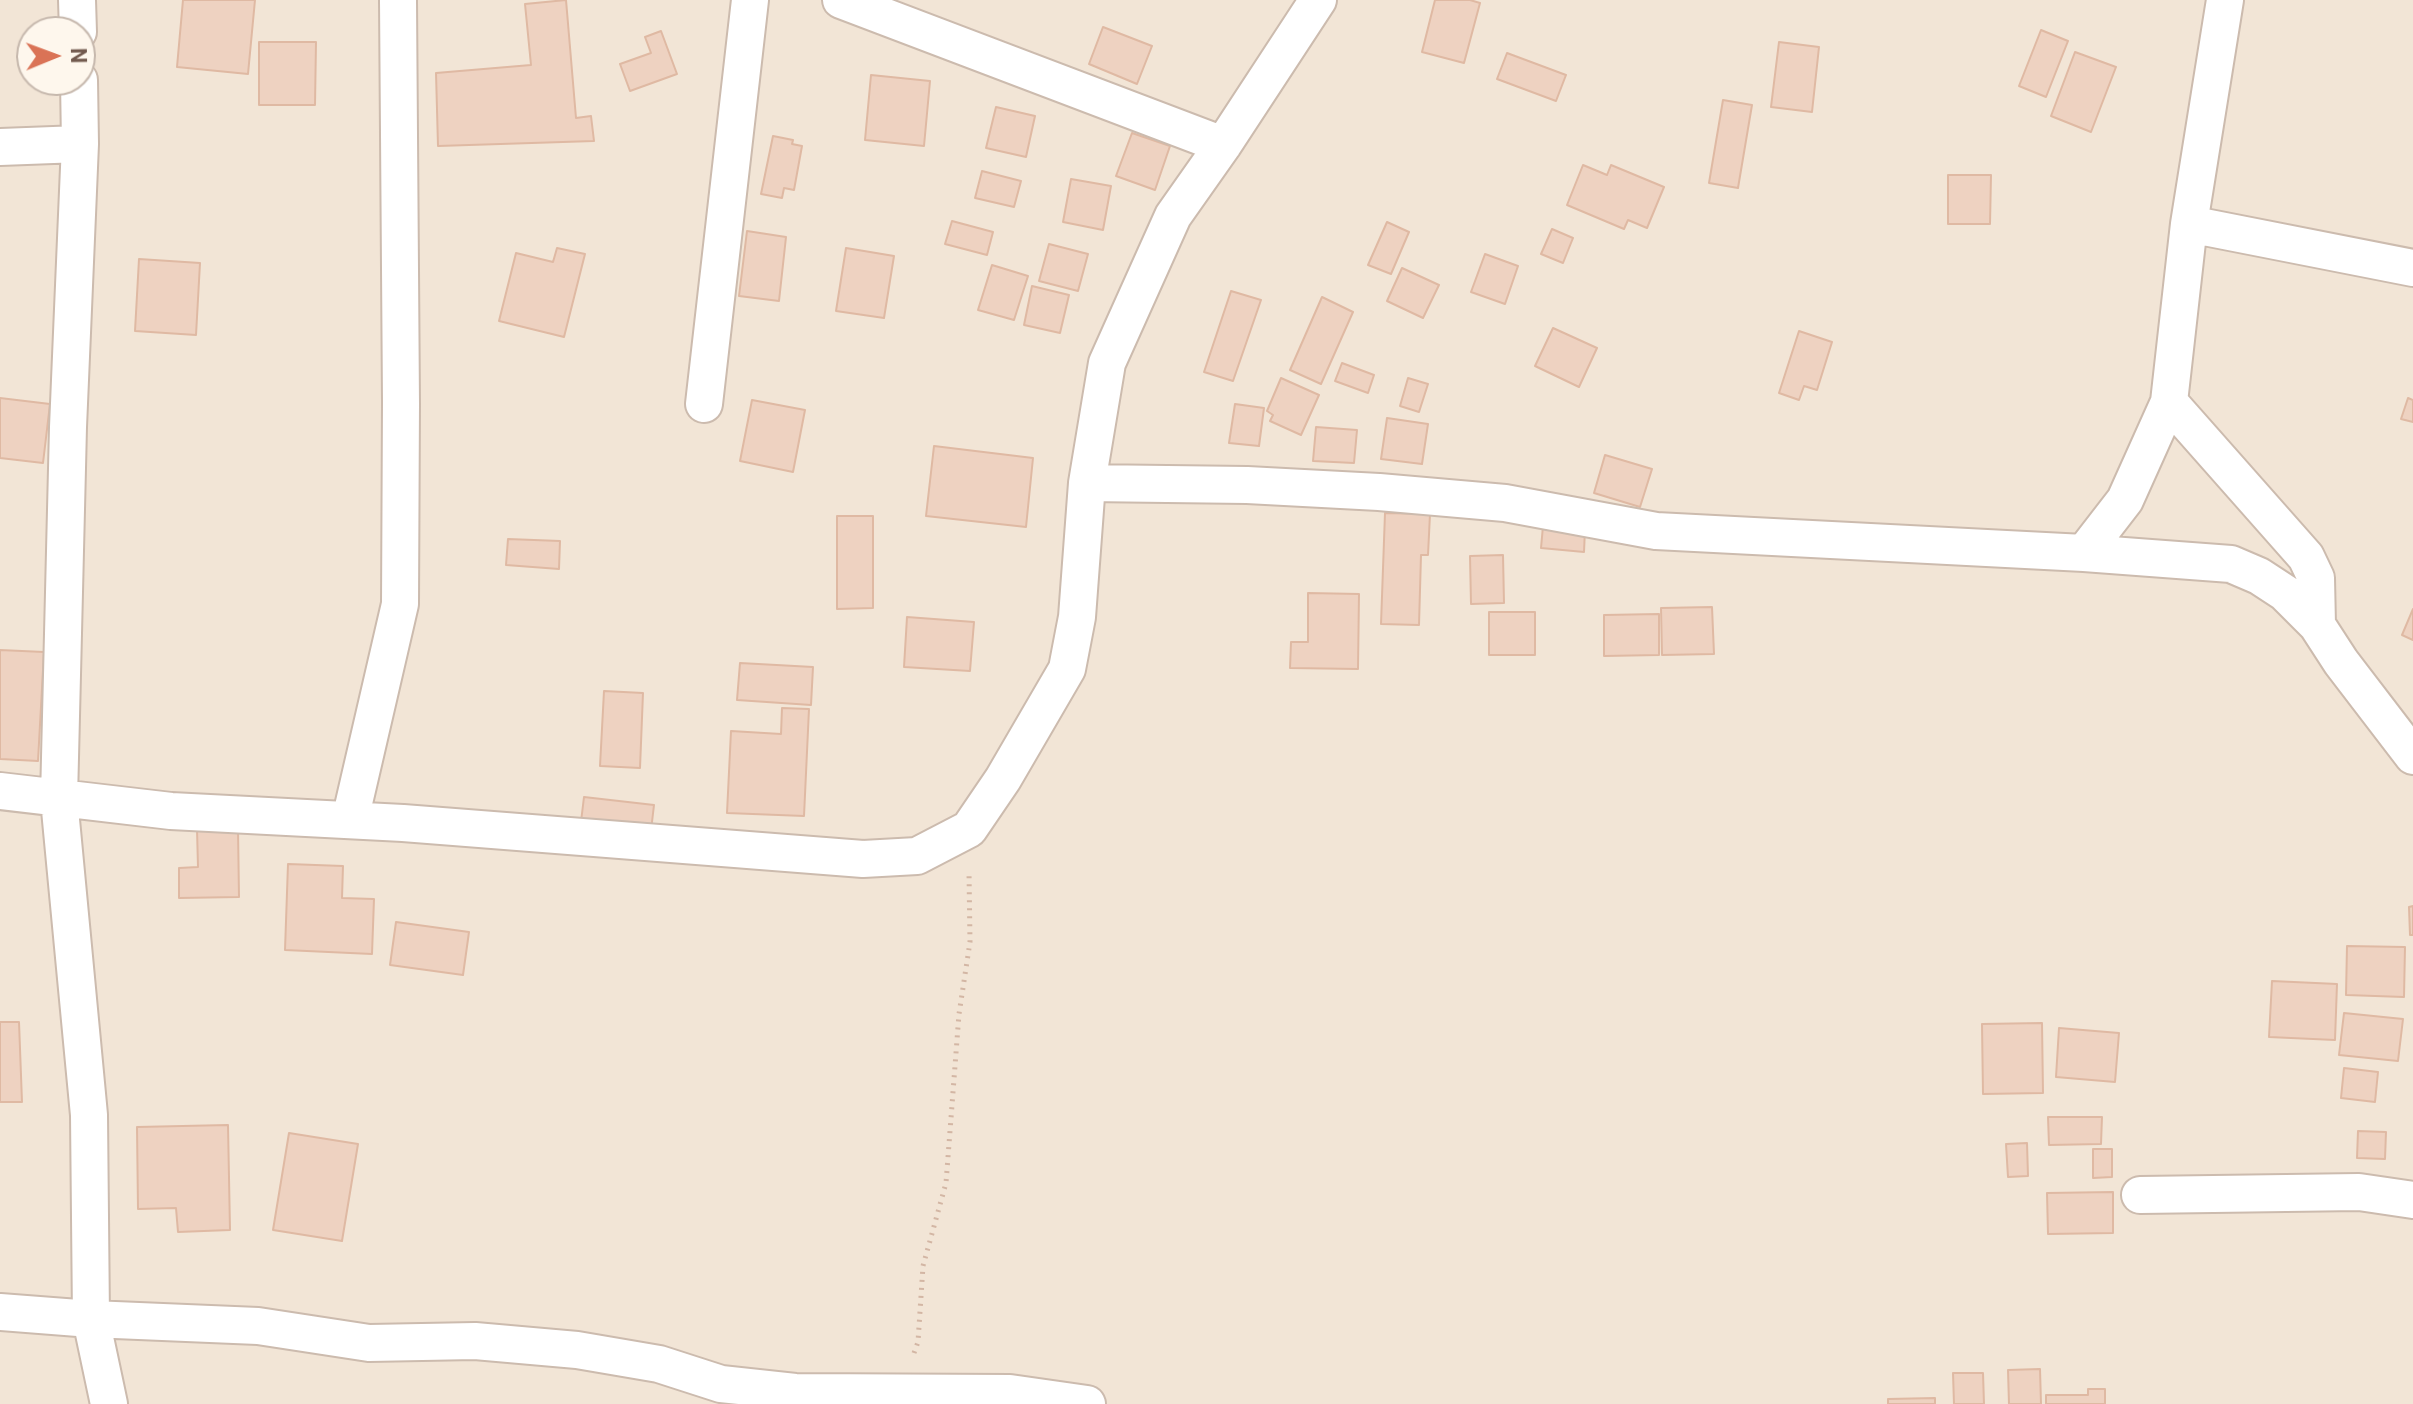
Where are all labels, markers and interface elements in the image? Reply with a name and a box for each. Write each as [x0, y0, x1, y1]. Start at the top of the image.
north arrow [16, 16, 96, 96]
text: N [66, 48, 91, 64]

